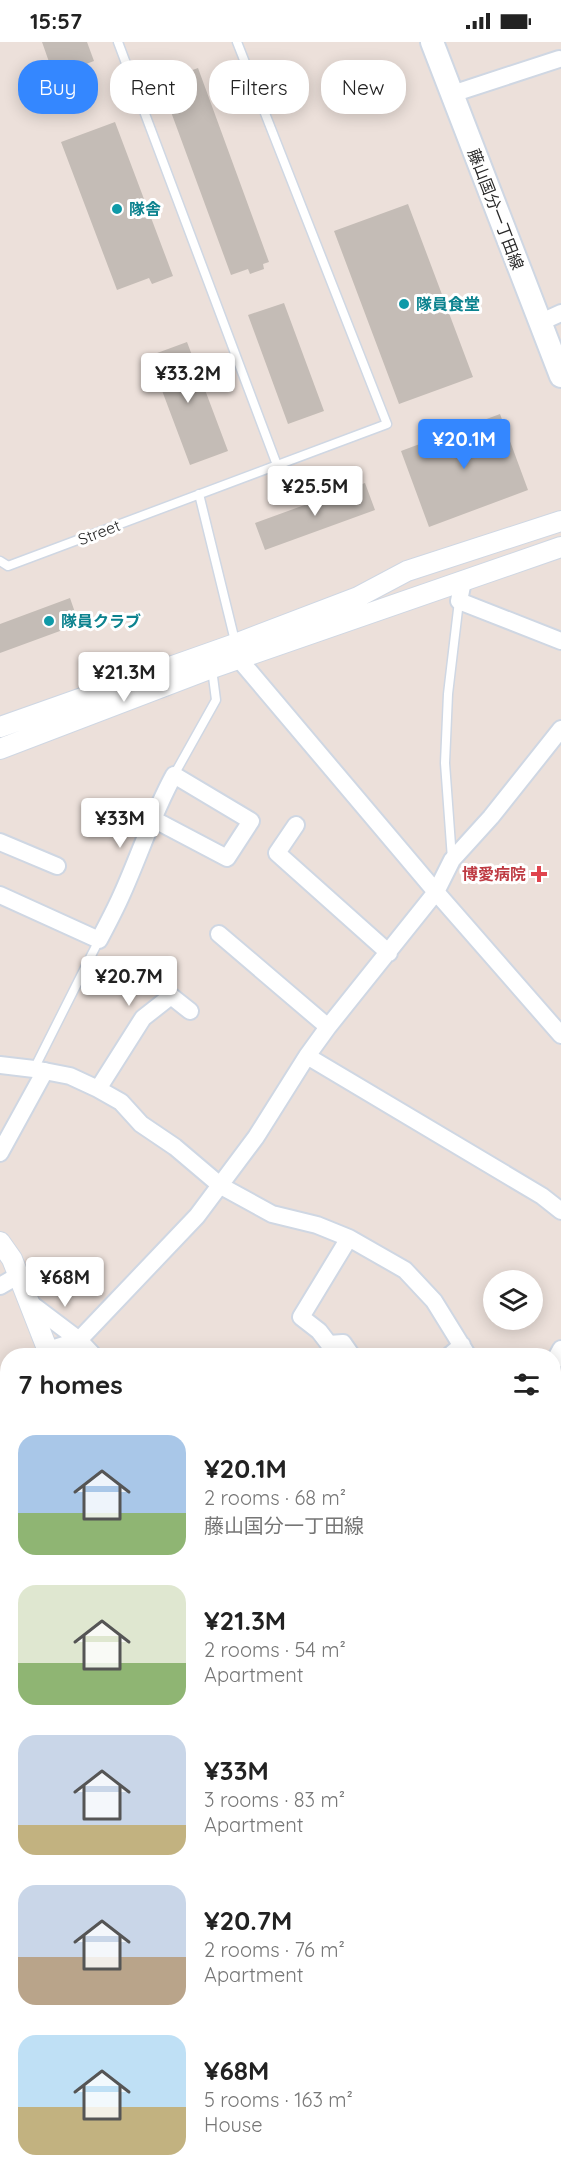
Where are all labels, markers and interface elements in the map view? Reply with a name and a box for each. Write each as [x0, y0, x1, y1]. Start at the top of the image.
text: 15:57 [30, 7, 82, 35]
chip: Buy [18, 60, 98, 114]
chip: Rent [110, 60, 197, 114]
chip: Filters [209, 60, 309, 114]
chip: New [321, 60, 406, 114]
street label: 藤山国分一丁田線 [464, 146, 528, 272]
place label: 隊舎 [129, 199, 161, 219]
marker: 隊舎 [110, 202, 124, 216]
place label: 隊員食堂 [416, 294, 480, 314]
marker: 隊員食堂 [397, 297, 411, 311]
pin: ¥33.2M [139, 353, 237, 404]
text: ¥33.2M [155, 360, 221, 385]
pin: ¥20.1M [415, 419, 513, 470]
text: ¥20.1M [432, 426, 496, 451]
pin: ¥25.5M [266, 466, 364, 517]
text: ¥25.5M [282, 473, 348, 498]
street label: Street [75, 515, 123, 549]
place label: 隊員クラブ [61, 611, 141, 631]
marker: 隊員クラブ [42, 614, 56, 628]
pin: ¥21.3M [75, 652, 173, 703]
text: ¥21.3M [92, 659, 156, 684]
pin: ¥33M [84, 798, 156, 849]
text: ¥33M [95, 805, 145, 830]
place label: 博愛病院 [462, 864, 526, 884]
marker: 博愛病院 [530, 865, 548, 883]
pin: ¥20.7M [80, 956, 178, 1007]
text: ¥20.7M [95, 963, 163, 988]
pin: ¥68M [29, 1257, 101, 1308]
text: ¥68M [40, 1264, 90, 1289]
map controls [483, 1270, 543, 1330]
button: layers [483, 1270, 543, 1330]
text: 7 homes [18, 1368, 123, 1401]
icon: filters [510, 1368, 543, 1401]
text: ¥20.1M [204, 1452, 287, 1485]
icon: home [66, 1459, 138, 1531]
text: 2 rooms · 68 m² [204, 1485, 346, 1510]
text: 藤山国分一丁田線 [204, 1513, 364, 1538]
text: ¥21.3M [204, 1604, 286, 1637]
icon: home [66, 1609, 138, 1681]
text: 2 rooms · 54 m² [204, 1637, 346, 1662]
text: Apartment [204, 1662, 304, 1687]
text: ¥33M [204, 1754, 269, 1787]
icon: home [66, 1759, 138, 1831]
text: 3 rooms · 83 m² [204, 1787, 345, 1812]
text: Apartment [204, 1812, 304, 1837]
text: ¥20.7M [204, 1904, 292, 1937]
icon: home [66, 1909, 138, 1981]
text: 2 rooms · 76 m² [204, 1937, 345, 1962]
text: Apartment [204, 1962, 304, 1987]
text: ¥68M [204, 2054, 269, 2087]
icon: home [66, 2059, 138, 2131]
text: 5 rooms · 163 m² [204, 2087, 353, 2112]
text: House [204, 2112, 263, 2137]

